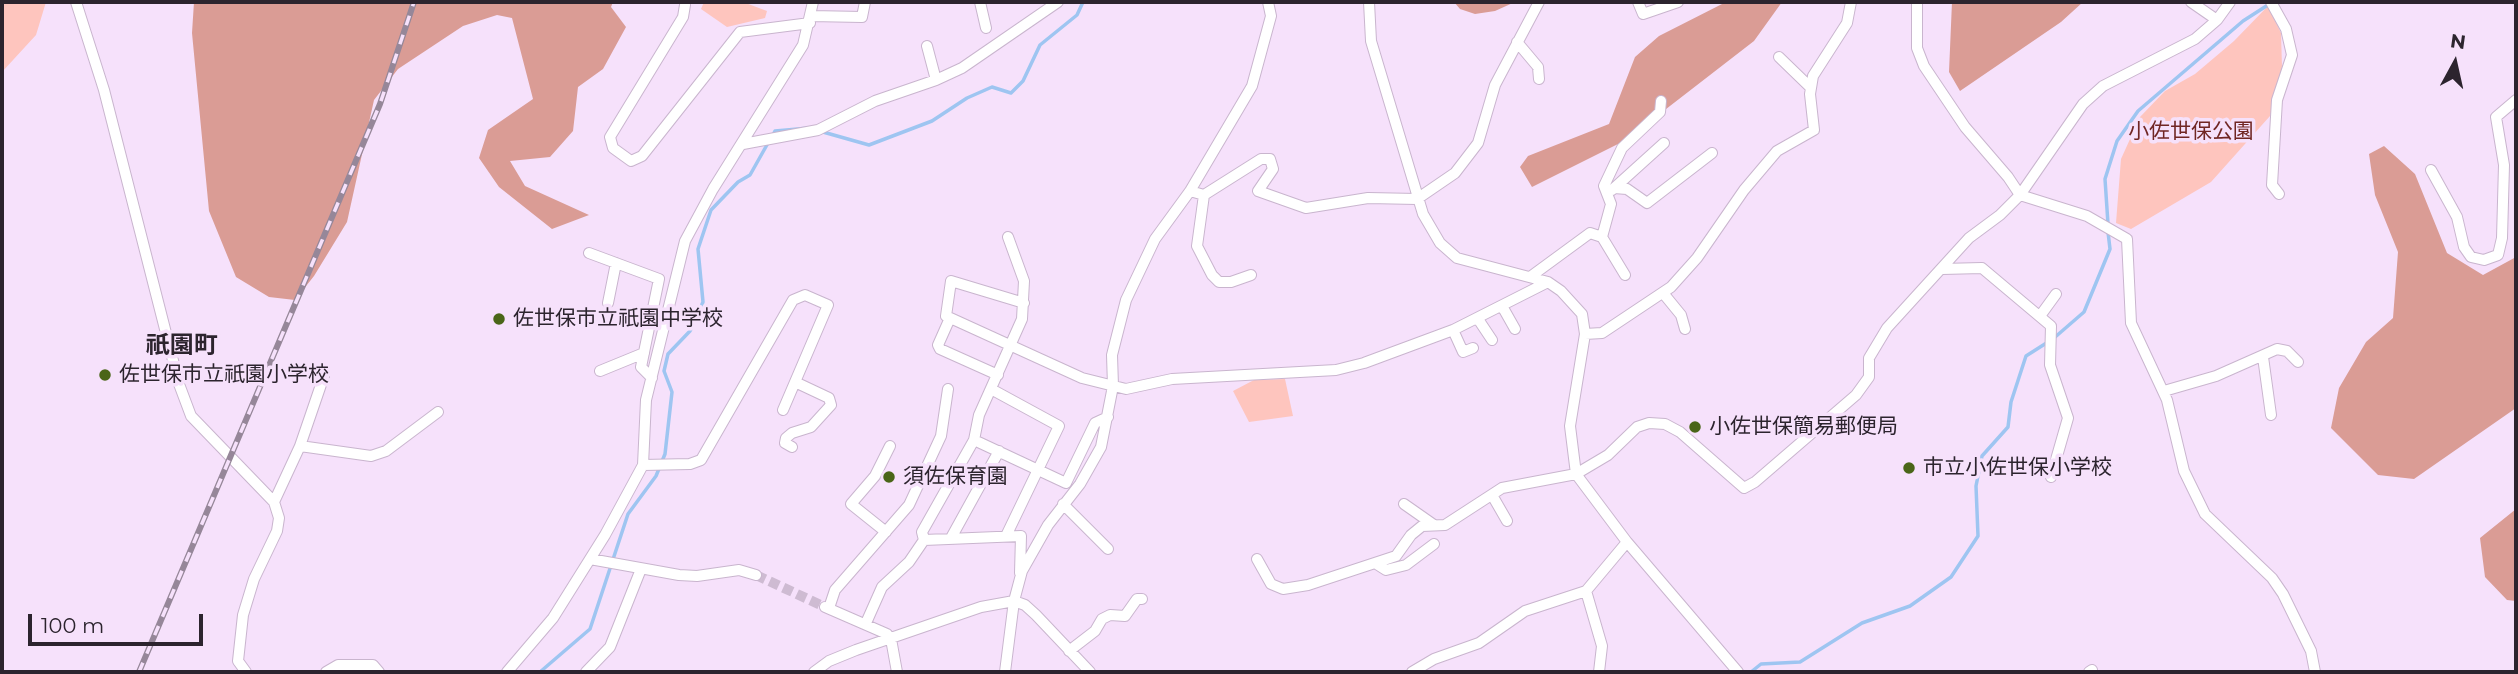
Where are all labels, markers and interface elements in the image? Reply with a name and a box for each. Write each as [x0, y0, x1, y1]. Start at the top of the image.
north arrow [2420, 28, 2490, 98]
text: N [2449, 29, 2467, 54]
park label: 小佐世保公園 [2128, 119, 2254, 145]
place label: 佐世保市立祇園中学校 [513, 306, 723, 332]
marker: 佐世保市立祇園中学校 [491, 311, 507, 327]
district label: 祇園町 [146, 332, 218, 360]
place label: 佐世保市立祇園小学校 [119, 362, 329, 388]
marker: 佐世保市立祇園小学校 [97, 367, 113, 383]
place label: 小佐世保簡易郵便局 [1709, 414, 1898, 440]
marker: 小佐世保簡易郵便局 [1687, 419, 1703, 435]
place label: 市立小佐世保小学校 [1923, 455, 2112, 481]
marker: 市立小佐世保小学校 [1901, 460, 1917, 476]
place label: 須佐保育園 [903, 464, 1008, 490]
marker: 須佐保育園 [881, 469, 897, 485]
scale bar [32, 600, 206, 644]
text: 100 m [41, 613, 104, 638]

